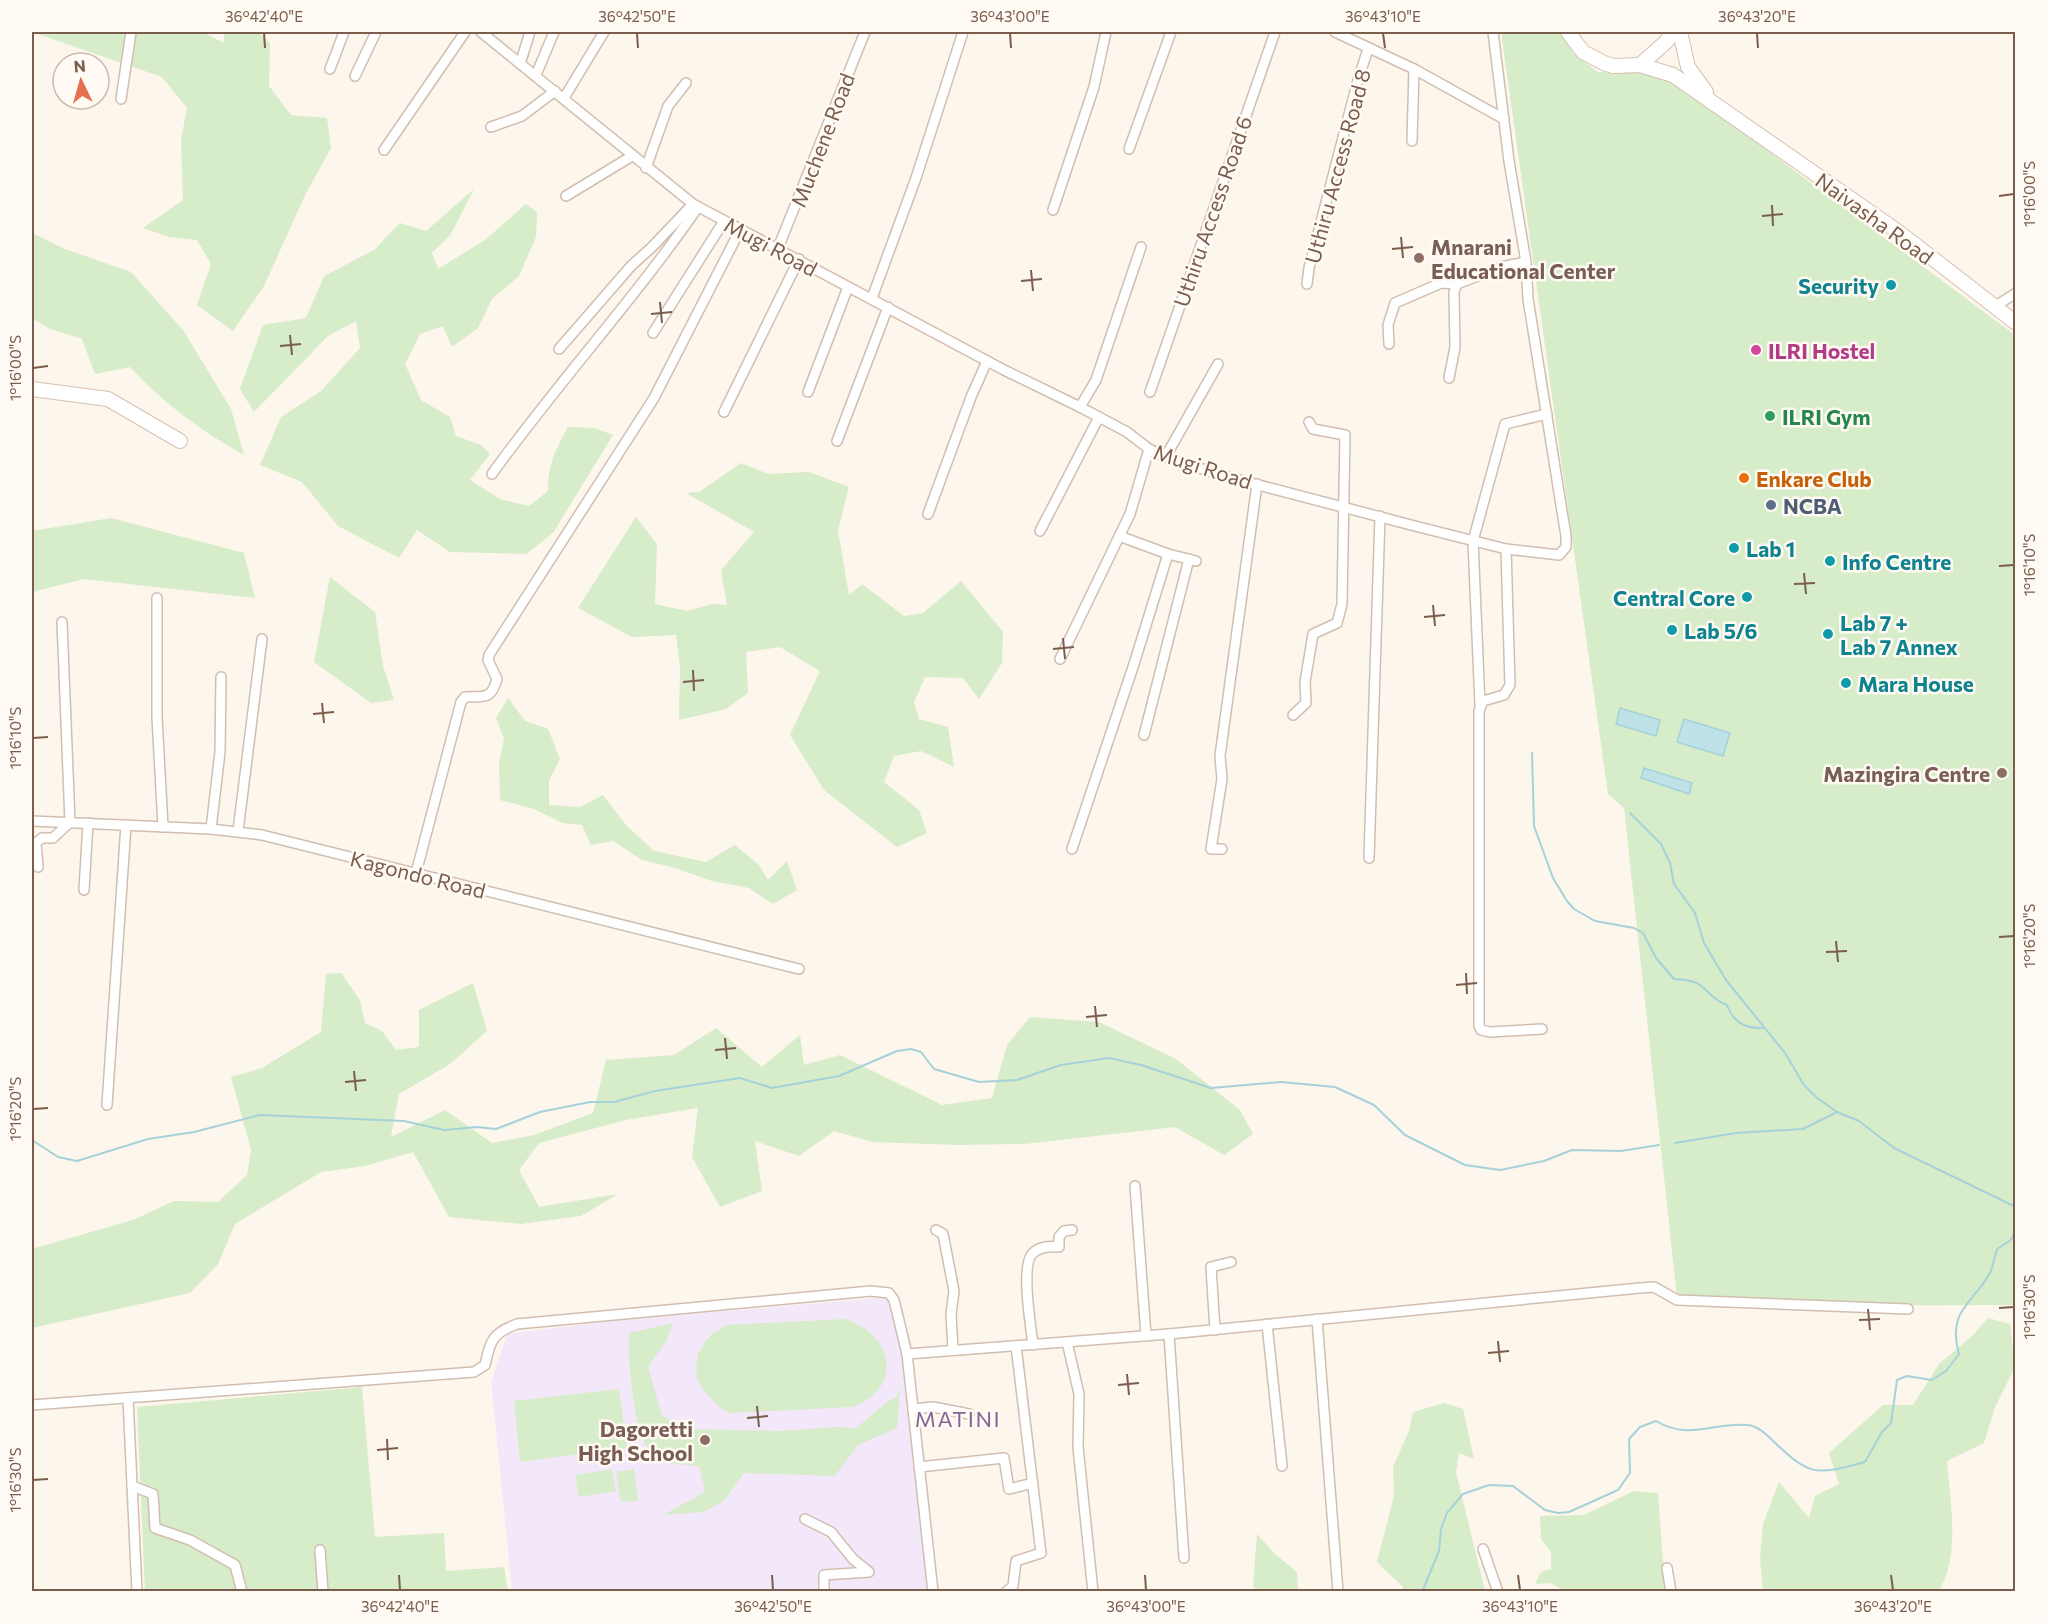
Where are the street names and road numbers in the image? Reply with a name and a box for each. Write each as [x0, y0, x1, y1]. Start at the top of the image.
street label: Uthiru Access Road 8 [1299, 66, 1375, 266]
street label: Muchene Road [785, 69, 859, 211]
street label: Uthiru Access Road 6 [1168, 112, 1256, 310]
street label: Naivasha Road [1811, 167, 1939, 269]
street label: Mugi Road [720, 211, 822, 281]
street label: Mugi Road [1151, 438, 1255, 494]
street label: Kagondo Road [348, 845, 488, 903]

